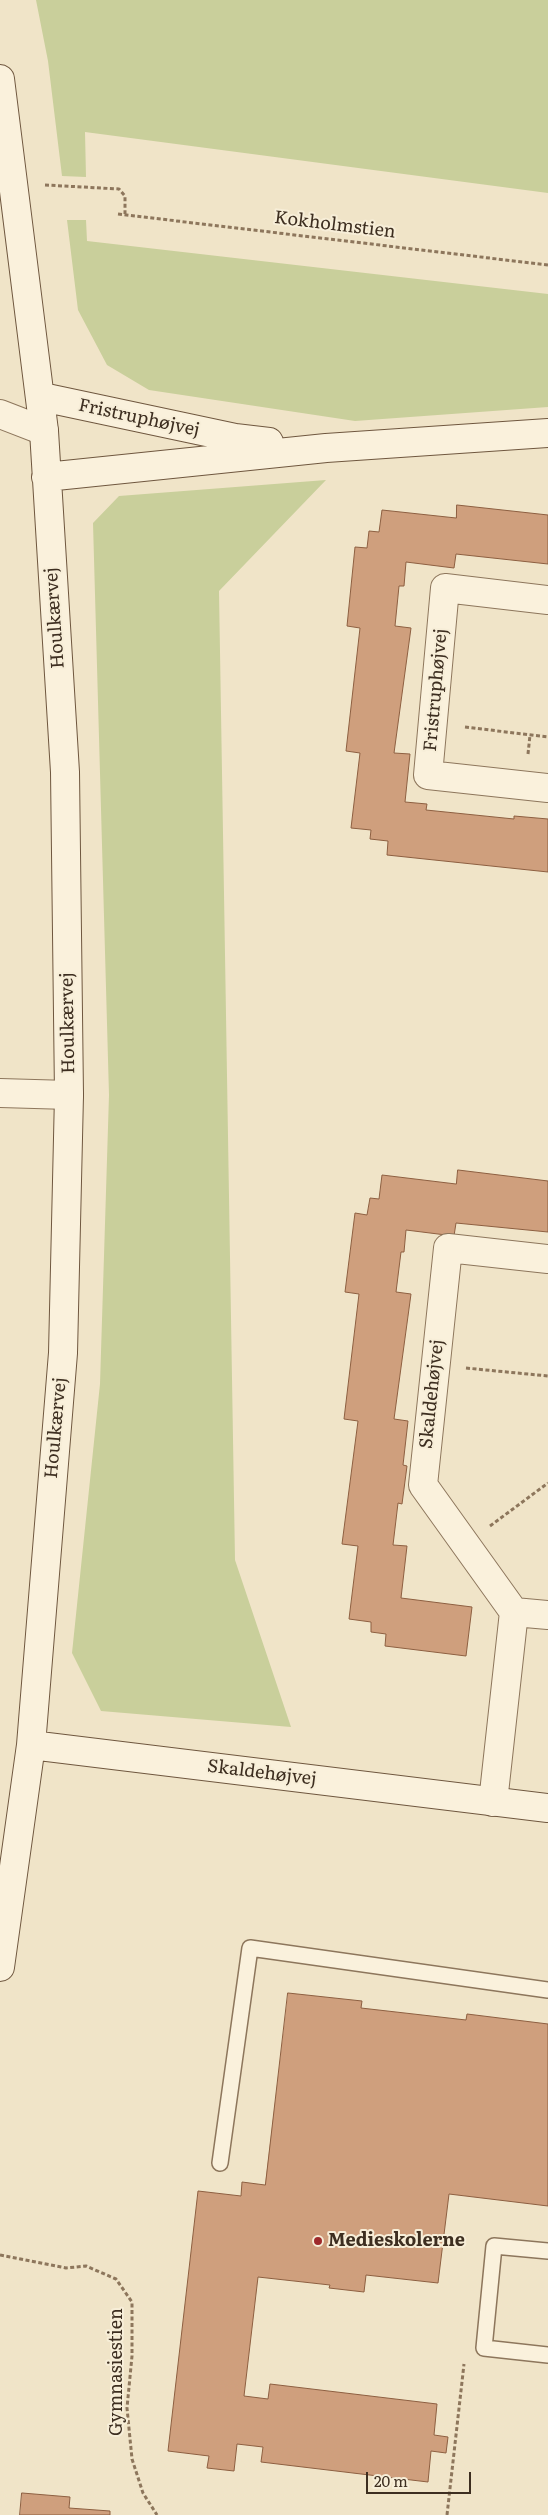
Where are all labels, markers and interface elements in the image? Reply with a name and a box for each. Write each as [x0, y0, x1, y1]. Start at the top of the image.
street label: Kokholmstien [273, 207, 397, 243]
street label: Fristruphøjvej [76, 395, 202, 441]
street label: Houlkærvej [41, 567, 69, 669]
street label: Fristruphøjvej [420, 628, 452, 752]
street label: Houlkærvej [56, 972, 80, 1074]
street label: Skaldehøjvej [416, 1338, 448, 1450]
street label: Houlkærvej [41, 1376, 71, 1480]
street label: Skaldehøjvej [206, 1756, 318, 1790]
place label: Medieskolerne [328, 2230, 465, 2252]
marker: Medieskolerne [312, 2235, 324, 2247]
street label: Gymnasiestien [106, 2308, 128, 2436]
scale bar [368, 2462, 473, 2494]
text: 20 m [374, 2469, 408, 2492]

